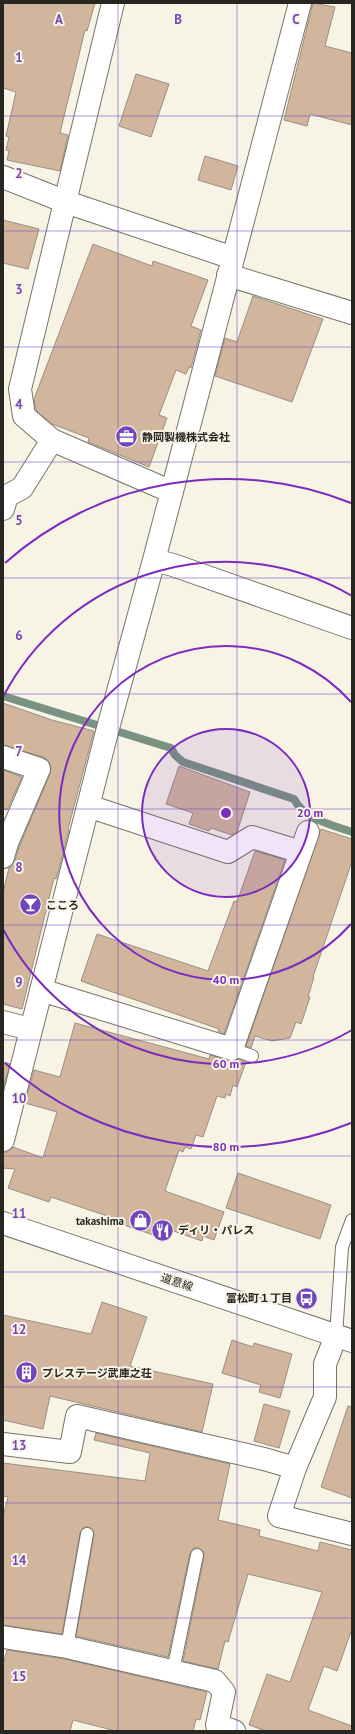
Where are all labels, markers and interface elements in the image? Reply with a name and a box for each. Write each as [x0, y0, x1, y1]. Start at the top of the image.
text: A [55, 11, 63, 28]
text: B [174, 11, 182, 28]
text: C [292, 11, 300, 28]
text: 1 [15, 49, 23, 66]
text: 2 [15, 165, 23, 182]
text: 3 [15, 281, 23, 298]
text: 4 [15, 396, 23, 413]
office icon: 静岡製機株式会社 [113, 424, 139, 450]
place label: 静岡製機株式会社 [142, 430, 230, 444]
text: 5 [15, 512, 23, 529]
text: 6 [15, 627, 23, 644]
text: 7 [15, 743, 23, 760]
text: 20 m [297, 805, 323, 820]
centre of rings [219, 806, 233, 820]
text: 8 [15, 859, 23, 876]
bar icon: こころ [17, 892, 43, 918]
place label: こころ [46, 898, 79, 912]
text: 40 m [213, 972, 239, 987]
text: 9 [15, 974, 23, 991]
text: 60 m [213, 1056, 239, 1071]
text: 10 [12, 1090, 26, 1107]
text: 80 m [213, 1139, 239, 1154]
text: 11 [12, 1205, 26, 1222]
shop icon: takashima [127, 1208, 153, 1234]
place label: takashima [76, 1214, 124, 1228]
restaurant icon: ディリ・パレス [149, 1217, 175, 1243]
place label: ディリ・パレス [178, 1223, 254, 1237]
street label: 道意線 [159, 1270, 195, 1294]
bus stop icon: 富松町１丁目 [294, 1285, 320, 1311]
place label: 富松町１丁目 [226, 1291, 292, 1305]
text: 12 [12, 1321, 26, 1338]
building icon: プレステージ武庫之荘 [13, 1360, 39, 1386]
place label: プレステージ武庫之荘 [42, 1366, 152, 1380]
text: 13 [12, 1437, 26, 1454]
text: 14 [12, 1552, 27, 1569]
text: 15 [12, 1668, 26, 1685]

